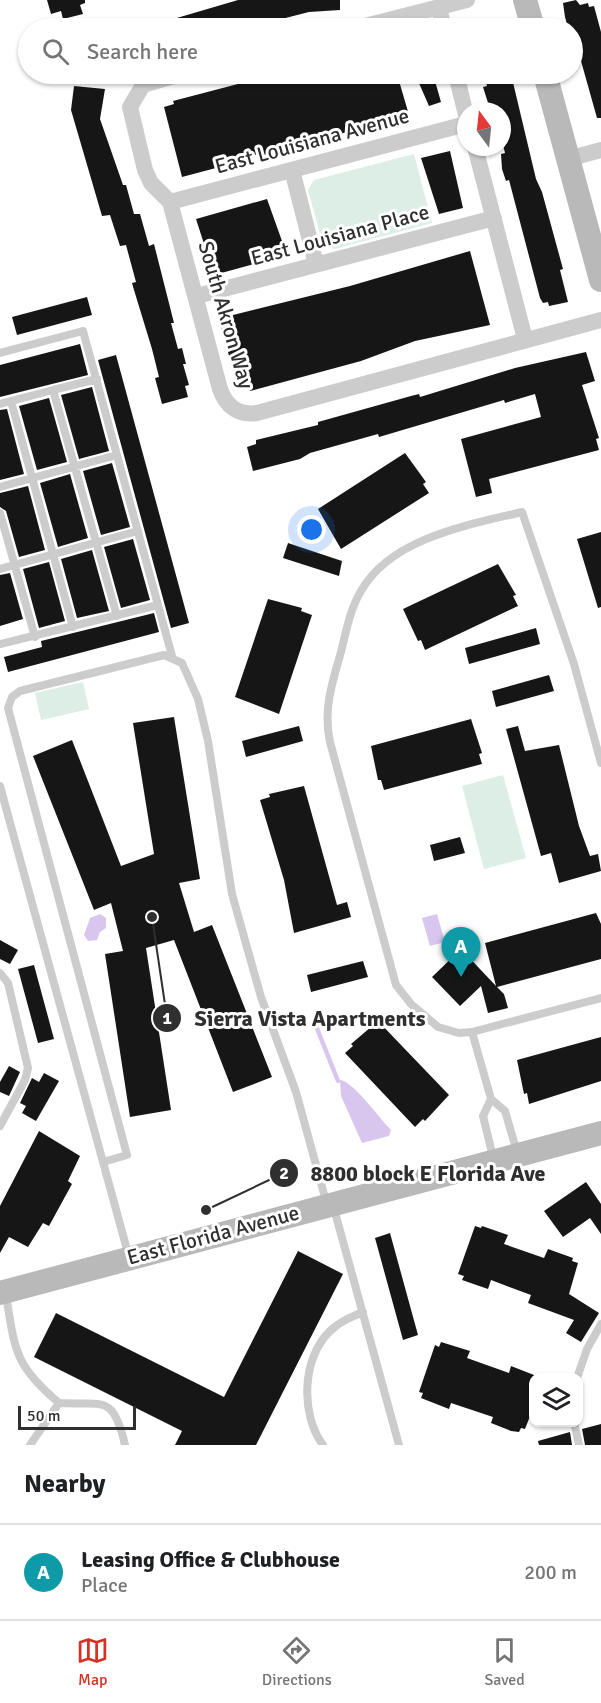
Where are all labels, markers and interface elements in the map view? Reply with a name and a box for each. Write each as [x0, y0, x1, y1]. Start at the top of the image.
search box [18, 18, 583, 84]
icon: search [39, 35, 72, 68]
text: Search here [87, 38, 198, 65]
north arrow [457, 102, 511, 156]
street label: East Louisiana Avenue [212, 103, 412, 179]
street label: East Louisiana Place [248, 199, 432, 271]
street label: South Akron Way [192, 238, 260, 392]
your location [297, 515, 326, 544]
pin: A [442, 928, 480, 977]
callout: Sierra Vista Apartments [152, 998, 437, 1038]
text: Sierra Vista Apartments [195, 1005, 426, 1032]
text: 1 [162, 1007, 172, 1029]
callout: 8800 block E Florida Ave [269, 1153, 558, 1193]
text: 8800 block E Florida Ave [310, 1160, 546, 1187]
text: 2 [279, 1162, 289, 1184]
street label: East Florida Avenue [124, 1200, 302, 1270]
map controls [529, 1373, 583, 1427]
button: layers [529, 1373, 583, 1427]
scale bar [18, 1403, 136, 1430]
text: 50 m [27, 1406, 61, 1426]
text: Nearby [24, 1468, 105, 1500]
text: Leasing Office & Clubhouse [81, 1546, 340, 1573]
text: A [37, 1560, 50, 1585]
text: 200 m [524, 1560, 577, 1585]
text: Place [81, 1573, 128, 1598]
tab: Map [76, 1634, 109, 1690]
tab: Directions [262, 1634, 332, 1690]
tab: Saved [484, 1634, 525, 1690]

